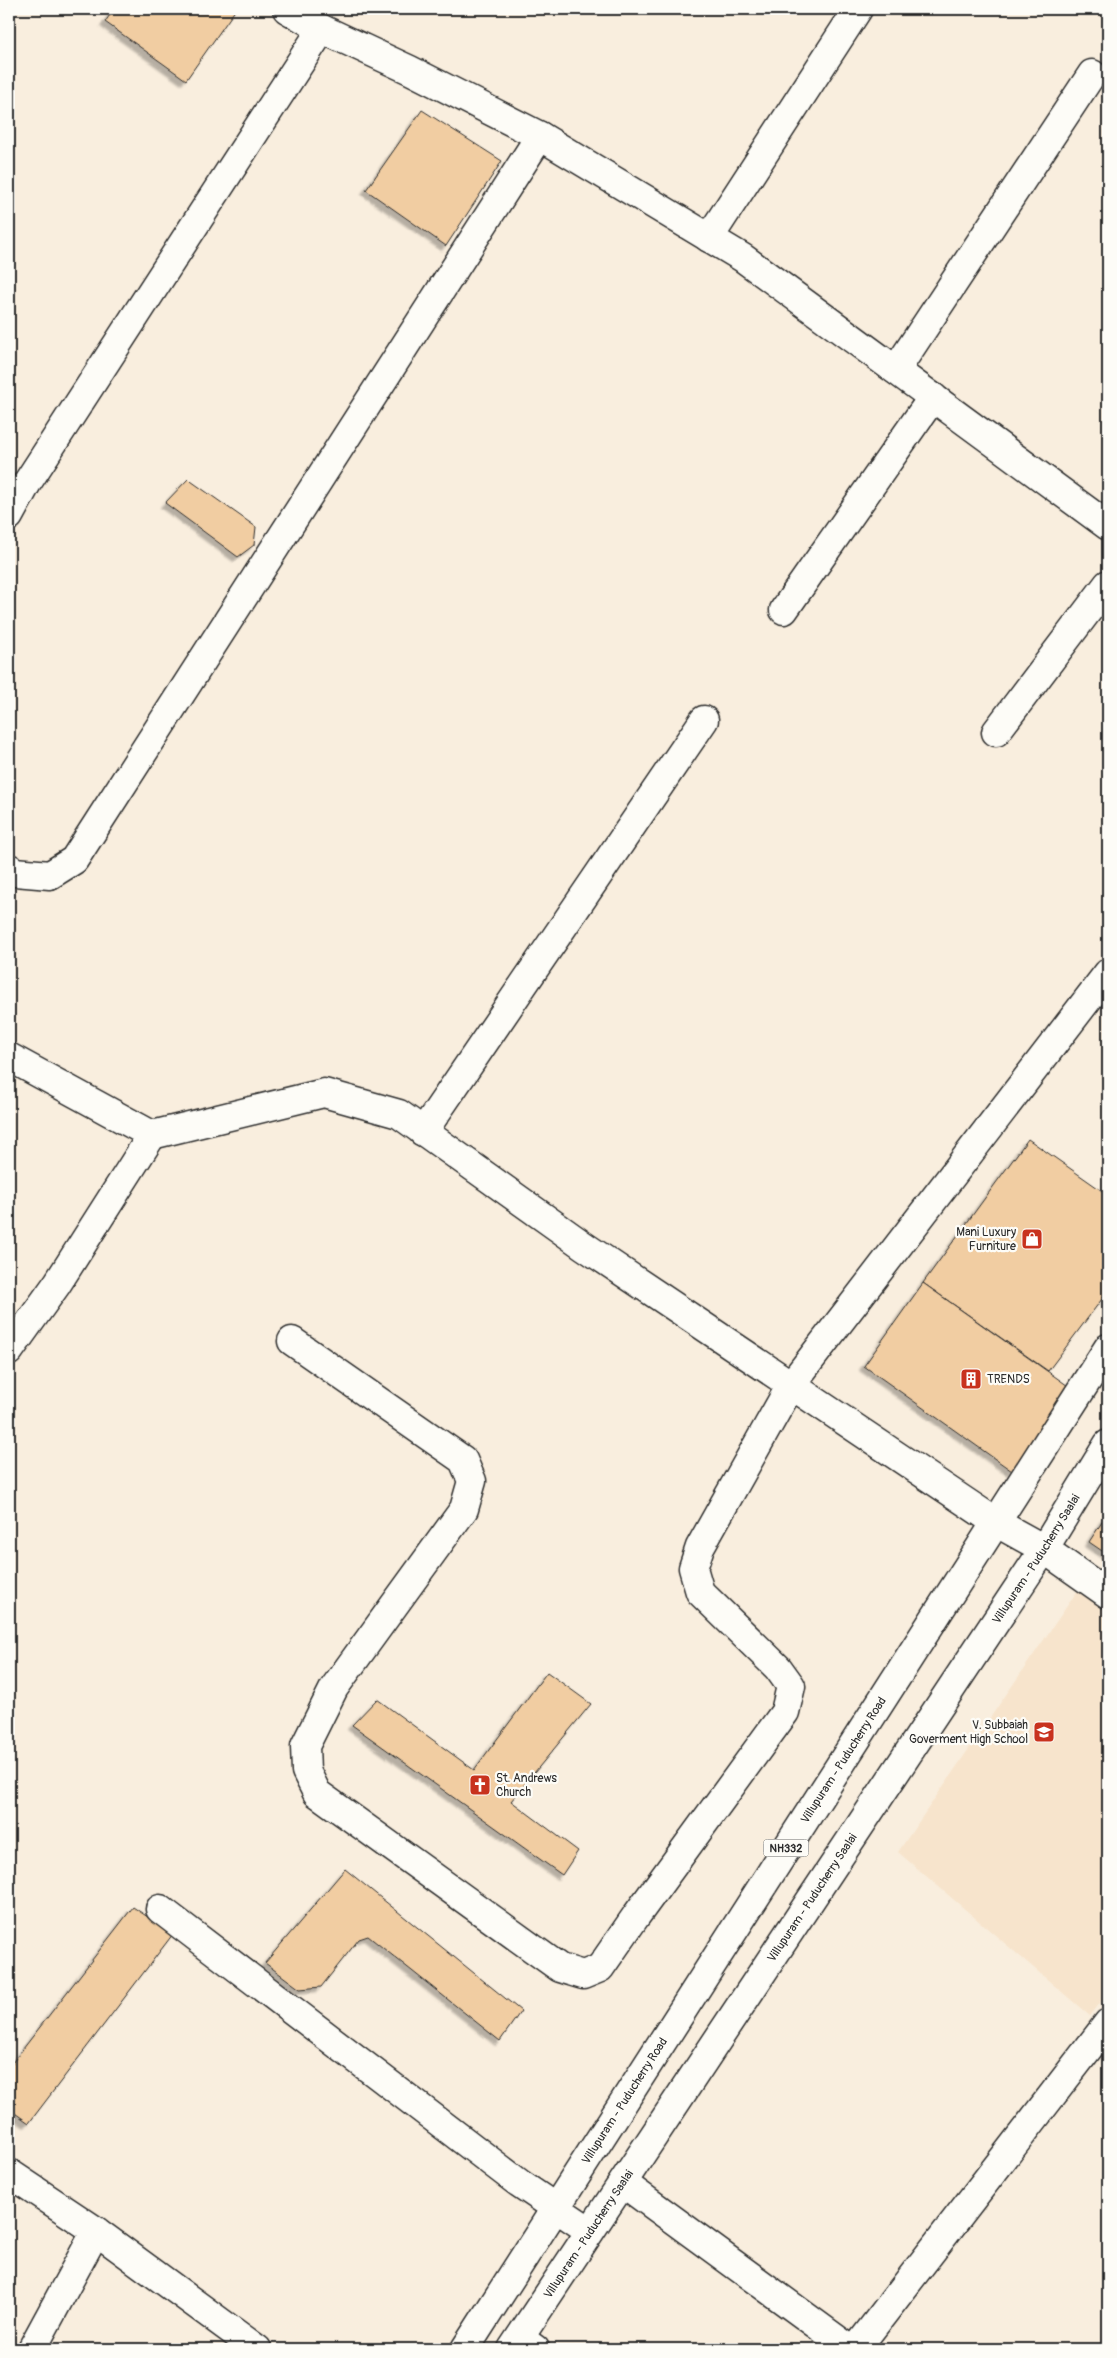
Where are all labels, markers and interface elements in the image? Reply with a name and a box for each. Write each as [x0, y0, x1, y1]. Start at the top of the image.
place label: Mani Luxury Furniture [956, 1225, 1016, 1254]
shop icon: Mani Luxury Furniture [1020, 1227, 1044, 1251]
building icon: TRENDS [959, 1367, 983, 1391]
place label: TRENDS [987, 1372, 1030, 1387]
street label: Villupuram - Puducherry Saalai [989, 1491, 1083, 1627]
street label: Villupuram - Puducherry Road [797, 1694, 889, 1826]
place label: V. Subbaiah Goverment High School [909, 1718, 1028, 1747]
school or university icon: V. Subbaiah Goverment High School [1032, 1720, 1056, 1744]
place label: St. Andrews Church [496, 1771, 558, 1800]
church icon: St. Andrews Church [468, 1773, 492, 1797]
street label: Villupuram - Puducherry Saalai [764, 1831, 860, 1965]
road number: NH332 [764, 1840, 808, 1856]
street label: Villupuram - Puducherry Road [578, 2035, 671, 2167]
street label: Villupuram - Puducherry Saalai [540, 2167, 636, 2301]

